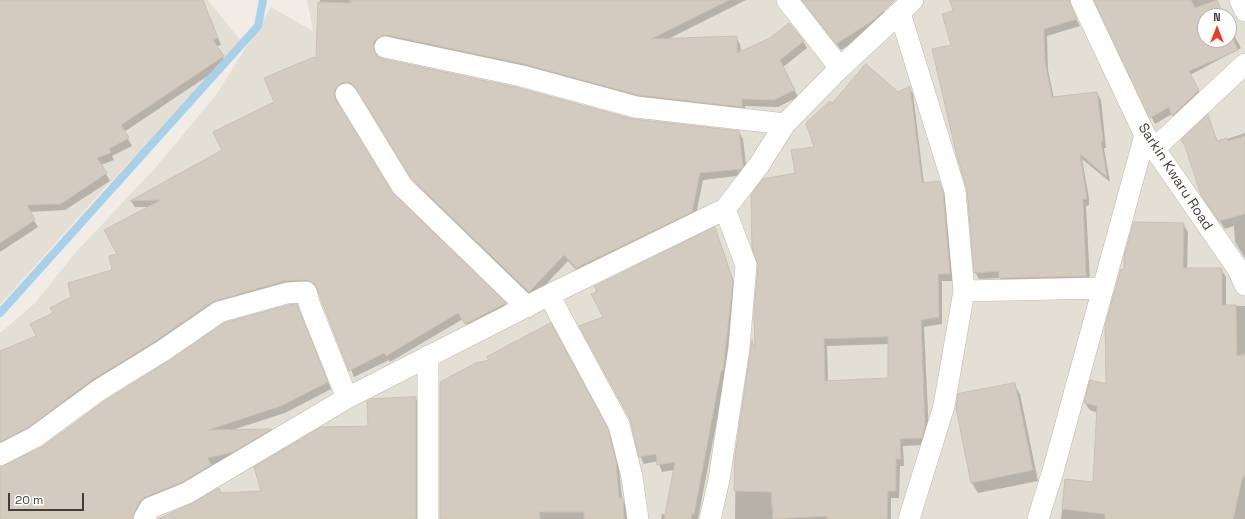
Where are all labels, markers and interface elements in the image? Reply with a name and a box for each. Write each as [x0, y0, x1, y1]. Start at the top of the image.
north arrow [1197, 8, 1237, 48]
text: N [1213, 10, 1221, 24]
street label: Sarkin Kwaru Road [1134, 120, 1216, 234]
scale bar [10, 485, 86, 511]
text: 20 m [15, 492, 43, 508]

